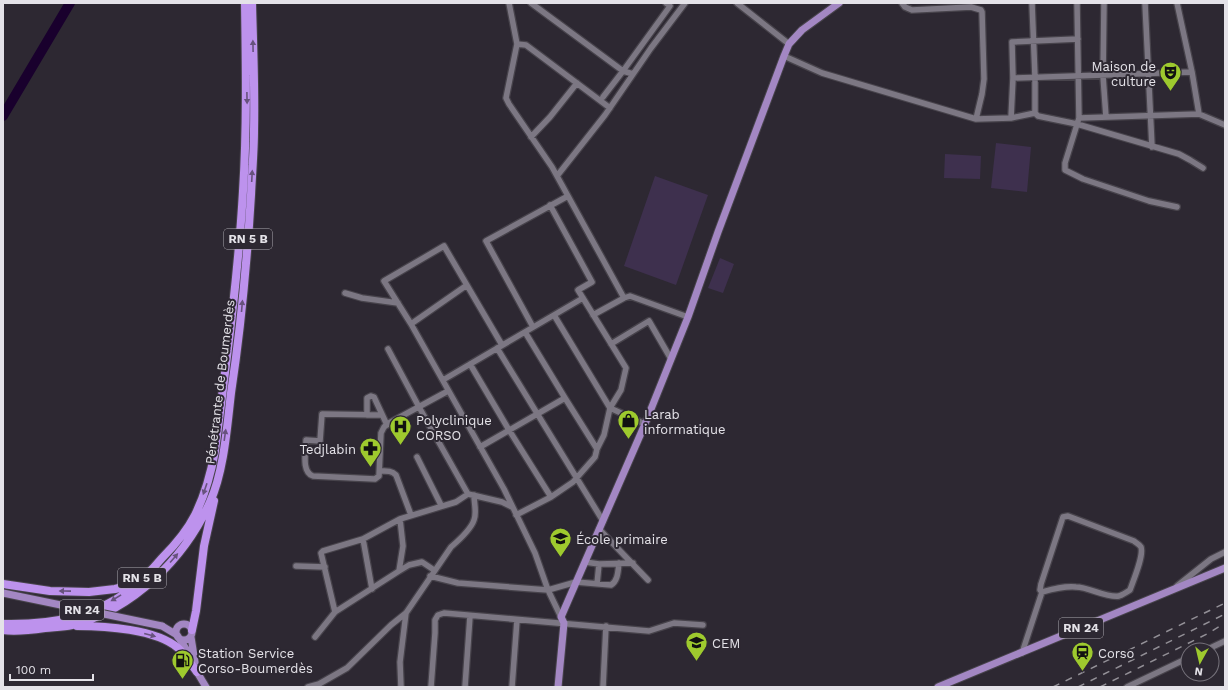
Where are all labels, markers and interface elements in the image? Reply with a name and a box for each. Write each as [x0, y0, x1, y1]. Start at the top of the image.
one-way arrow [250, 39, 256, 52]
place label: Maison de culture [1091, 59, 1156, 89]
theatre icon: Maison de culture [1158, 60, 1184, 93]
one-way arrow [244, 92, 250, 105]
one-way arrow [249, 169, 255, 182]
road number: RN 5 B [224, 229, 272, 249]
street label: Pénétrante de Boumerdès [202, 299, 238, 465]
one-way arrow [239, 300, 246, 312]
place label: Larab informatique [644, 407, 726, 437]
shop icon: Larab informatique [615, 408, 641, 441]
place label: Polyclinique CORSO [416, 413, 492, 443]
hospital icon: Polyclinique CORSO [388, 414, 414, 447]
one-way arrow [222, 429, 228, 441]
pharmacy icon: Tedjlabin [358, 436, 384, 469]
place label: Tedjlabin [299, 442, 356, 457]
one-way arrow [202, 483, 208, 495]
school or university icon: École primaire [547, 526, 573, 559]
place label: École primaire [576, 531, 668, 547]
one-way arrow [169, 553, 178, 564]
road number: RN 5 B [118, 568, 166, 588]
one-way arrow [58, 588, 71, 594]
one-way arrow [110, 595, 122, 602]
road number: RN 24 [60, 600, 104, 620]
road number: RN 24 [1059, 618, 1103, 638]
school or university icon: CEM [684, 630, 710, 663]
one-way arrow [144, 632, 156, 638]
place label: CEM [712, 636, 740, 651]
station icon: Corso [1069, 640, 1095, 673]
north arrow [1180, 642, 1220, 682]
place label: Station Service Corso-Boumerdès [198, 646, 313, 676]
place label: Corso [1098, 646, 1135, 661]
fuel station icon: Station Service Corso-Boumerdès [169, 647, 195, 680]
scale bar [10, 656, 93, 682]
text: 100 m [16, 663, 51, 677]
text: N [1194, 664, 1204, 678]

